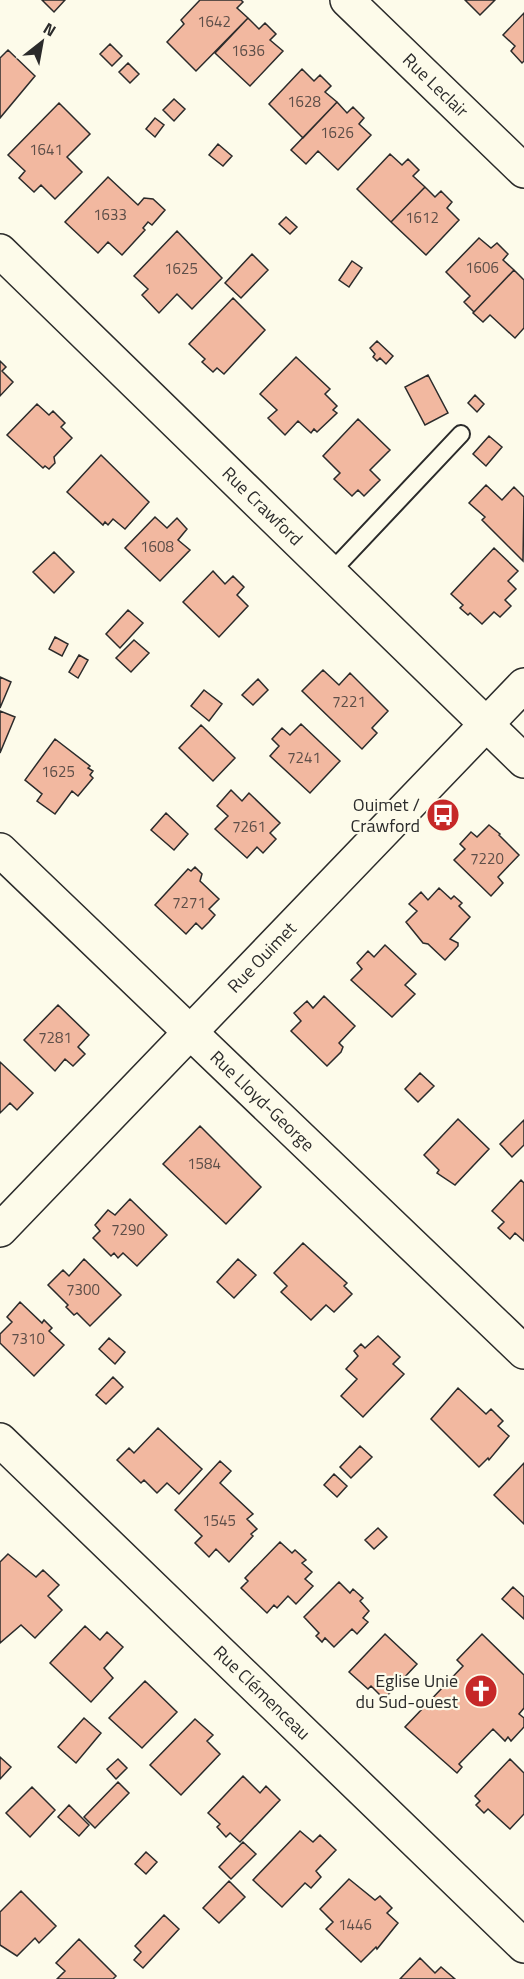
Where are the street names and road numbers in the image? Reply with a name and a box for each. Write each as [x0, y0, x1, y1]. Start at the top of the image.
street label: Rue Leclair [397, 47, 475, 123]
street label: Rue Crawford [216, 460, 309, 552]
street label: Rue Ouimet [221, 915, 303, 999]
street label: Rue Lloyd-George [204, 1044, 321, 1158]
street label: Rue Clémenceau [207, 1639, 317, 1746]

